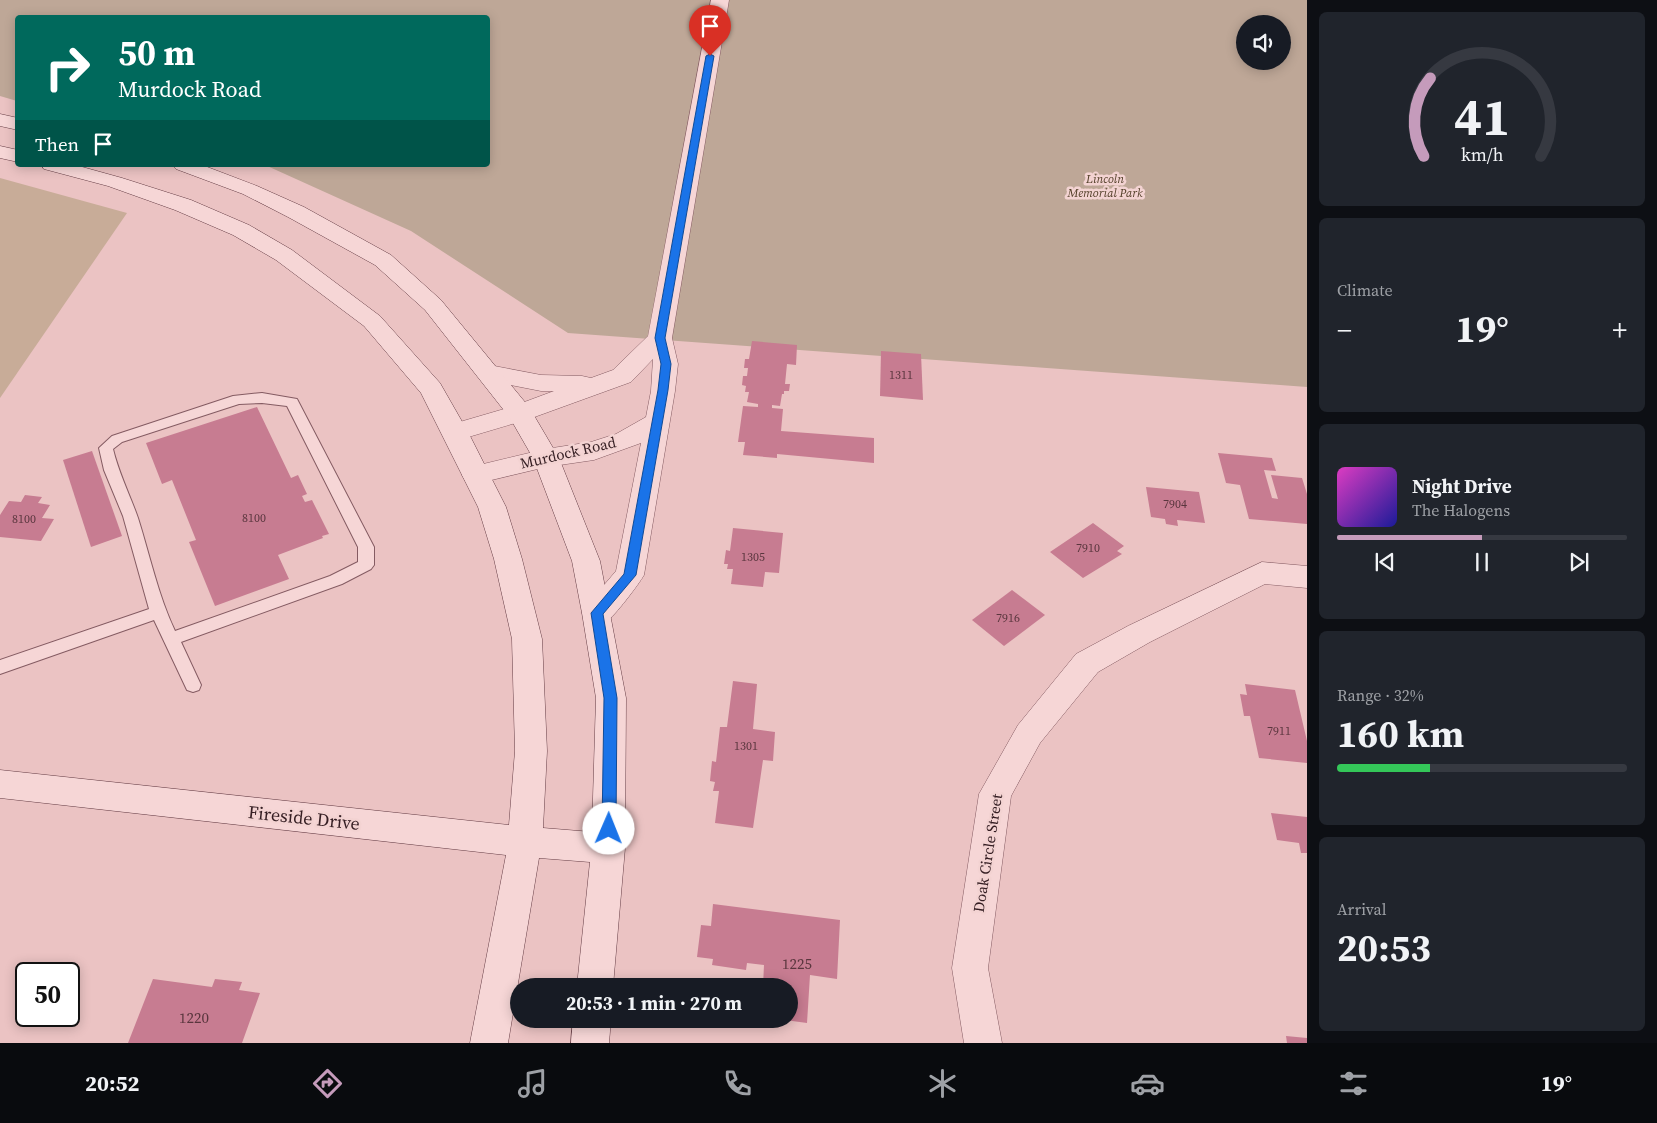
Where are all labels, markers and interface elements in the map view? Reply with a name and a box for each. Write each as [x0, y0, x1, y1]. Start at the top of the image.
pin [689, 5, 731, 56]
icon: arrive [696, 12, 724, 40]
map controls [1236, 15, 1291, 70]
button: sound [1236, 15, 1291, 70]
text: 50 m [118, 29, 195, 77]
icon: right [35, 35, 100, 100]
text: Murdock Road [118, 74, 261, 104]
text: 41 [1454, 81, 1510, 152]
icon: arrive [89, 130, 117, 158]
text: Then [35, 131, 79, 157]
text: km/h [1461, 142, 1504, 167]
park label: Lincoln Memorial Park [1066, 171, 1143, 201]
text: Climate [1337, 279, 1393, 301]
text: 19° [1455, 303, 1509, 355]
text: − [1337, 311, 1352, 349]
text: + [1612, 311, 1627, 349]
house number: 1311 [889, 367, 913, 383]
street label: Murdock Road [518, 431, 618, 474]
text: Night Drive [1412, 473, 1512, 499]
house number: 7904 [1163, 496, 1187, 512]
text: The Halogens [1412, 499, 1510, 521]
house number: 8100 [242, 510, 266, 526]
house number: 8100 [12, 511, 36, 527]
house number: 7910 [1076, 540, 1100, 556]
icon: previous [1371, 548, 1399, 576]
icon: pause [1468, 548, 1496, 576]
icon: next [1565, 548, 1593, 576]
house number: 1305 [741, 549, 765, 565]
house number: 7916 [996, 610, 1020, 626]
text: Range · 32% [1337, 684, 1424, 706]
text: 160 km [1337, 708, 1464, 760]
house number: 7911 [1267, 723, 1291, 739]
house number: 1301 [734, 738, 758, 754]
street label: Doak Circle Street [968, 792, 1007, 914]
street label: Fireside Drive [247, 799, 361, 836]
position arrow [582, 802, 634, 854]
text: Arrival [1337, 898, 1386, 920]
text: 20:53 [1337, 922, 1431, 974]
house number: 1225 [782, 953, 812, 974]
speed limit sign: 50 [15, 962, 80, 1027]
text: 20:53 · 1 min · 270 m [566, 990, 742, 1016]
house number: 1220 [179, 1007, 209, 1028]
icon: directions [310, 1066, 345, 1101]
icon: music [515, 1066, 550, 1101]
icon: phone [720, 1066, 755, 1101]
icon: climate [925, 1066, 960, 1101]
icon: car [1130, 1066, 1165, 1101]
icon: filters [1336, 1066, 1371, 1101]
text: 20:52 [85, 1068, 139, 1098]
text: 19° [1541, 1068, 1572, 1098]

